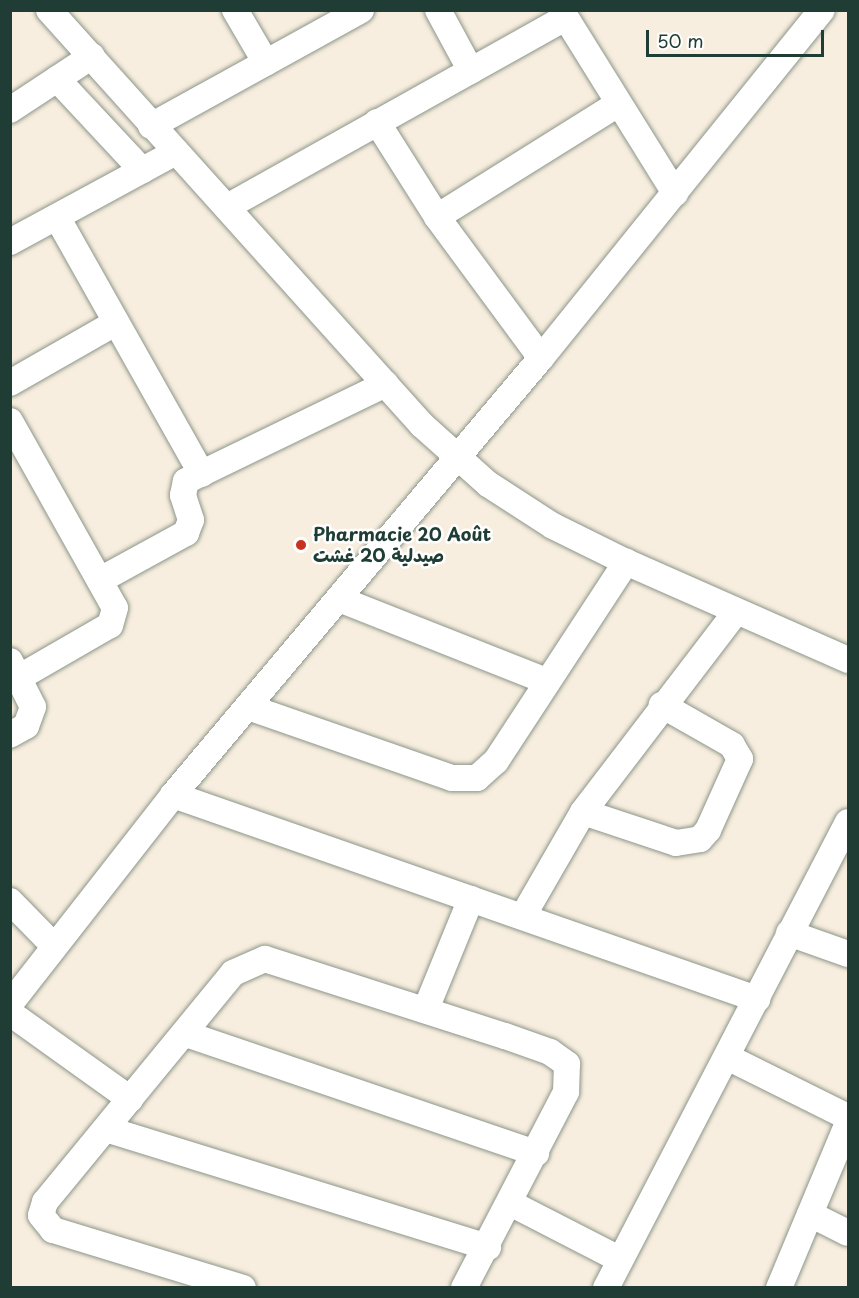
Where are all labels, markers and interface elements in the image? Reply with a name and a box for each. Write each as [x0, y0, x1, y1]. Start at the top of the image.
scale bar [649, 18, 828, 56]
text: 50 m [657, 27, 704, 54]
place label: Pharmacie 20 Août صيدلية 20 غشت [313, 524, 494, 566]
marker: Pharmacie 20 Août صيدلية 20 غشت [294, 538, 308, 552]

